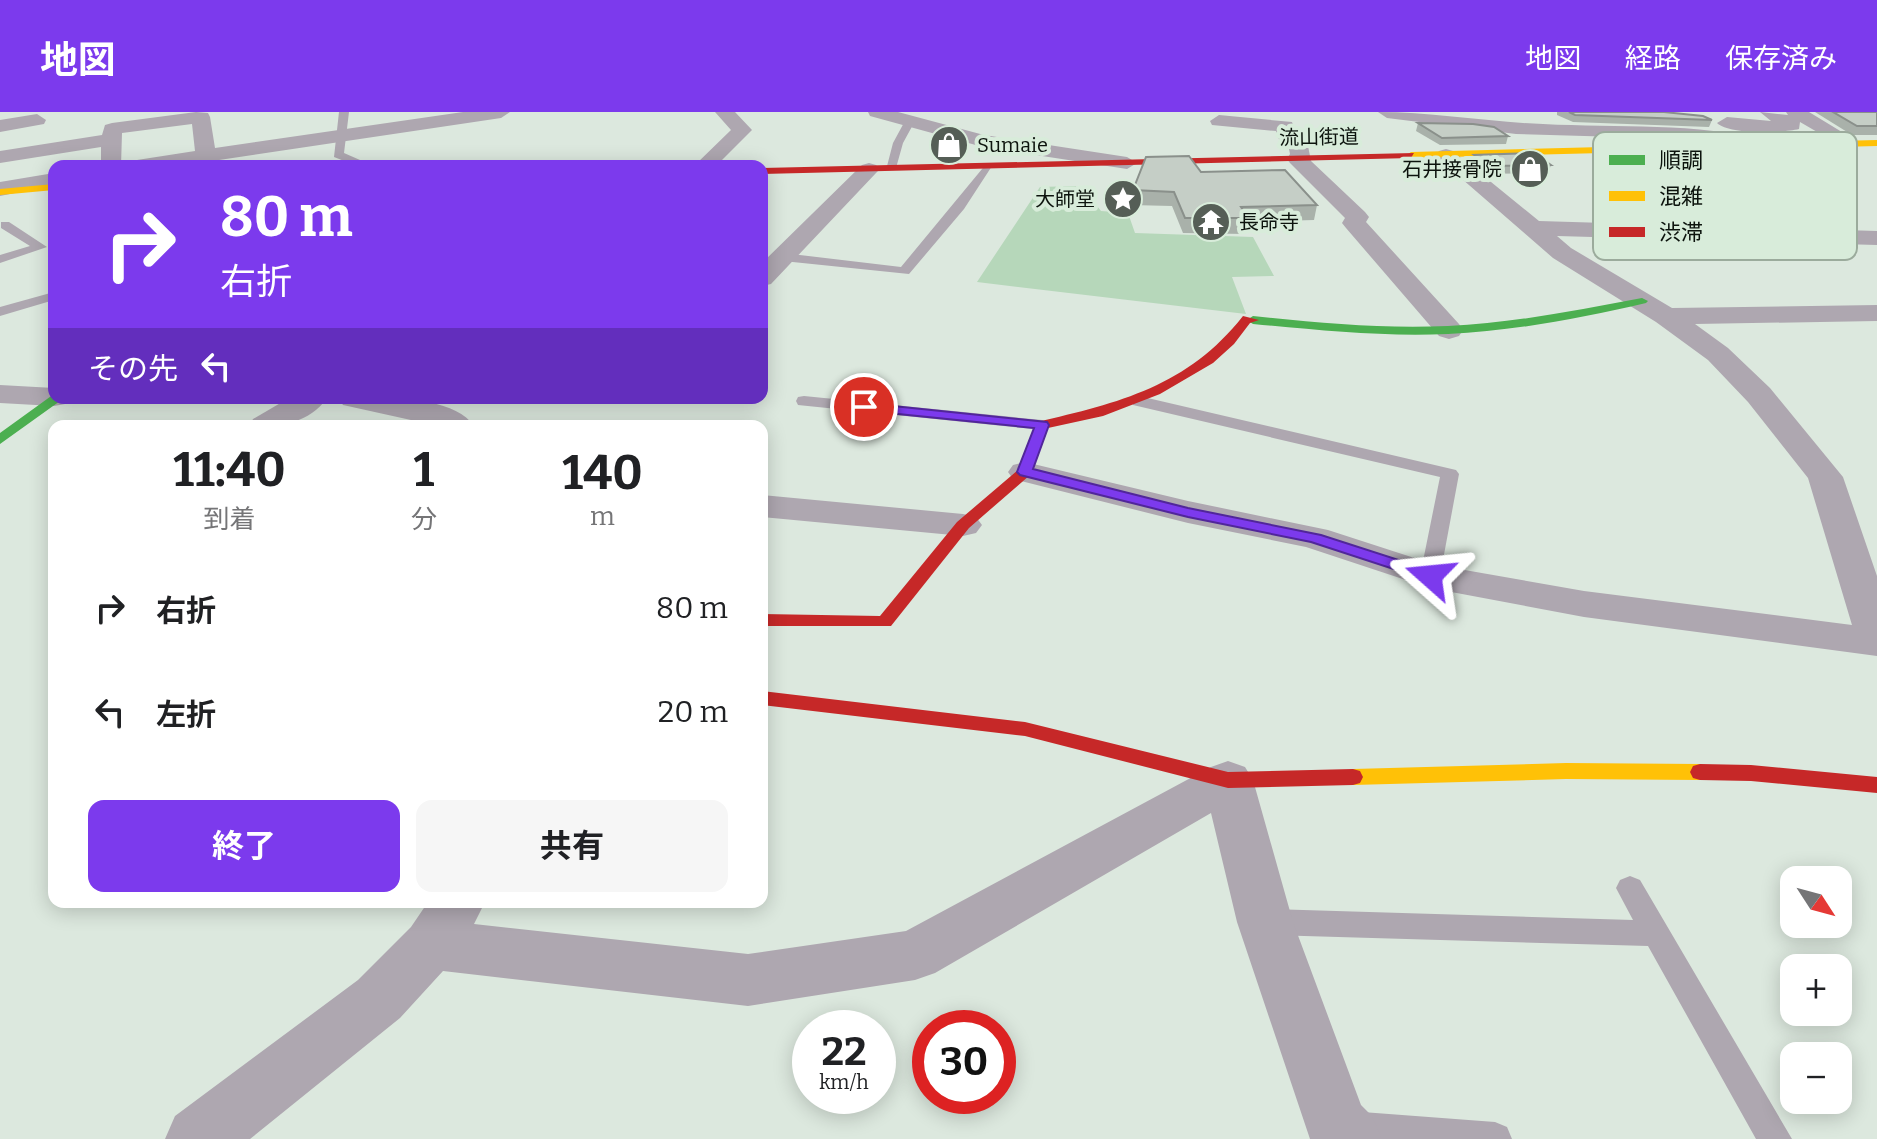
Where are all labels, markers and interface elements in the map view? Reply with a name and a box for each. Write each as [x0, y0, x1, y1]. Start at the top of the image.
text: 地図 [40, 37, 116, 83]
text: 地図 [1525, 42, 1581, 75]
text: 経路 [1625, 42, 1681, 75]
text: 保存済み [1725, 42, 1837, 75]
shop icon: Sumaie [928, 124, 970, 166]
street label: 流山街道 [1279, 124, 1359, 150]
legend [1593, 132, 1857, 260]
place label: Sumaie [977, 133, 1048, 157]
text: 順調 [1659, 147, 1703, 174]
shop icon: 石井接骨院 [1509, 148, 1551, 190]
place label: 石井接骨院 [1402, 157, 1502, 181]
place icon: 大師堂 [1102, 178, 1144, 220]
text: 混雑 [1659, 183, 1703, 210]
text: 80 m [220, 184, 353, 251]
place label: 大師堂 [1035, 187, 1095, 211]
icon: right [88, 192, 192, 296]
temple icon: 長命寺 [1190, 201, 1232, 243]
place label: 長命寺 [1239, 210, 1299, 234]
text: 渋滞 [1659, 219, 1703, 246]
text: 右折 [220, 260, 292, 304]
icon: left [194, 344, 238, 388]
text: その先 [88, 351, 178, 387]
pin [830, 373, 898, 441]
icon: arrive [842, 385, 886, 429]
text: 11:40 [173, 441, 286, 499]
text: 1 [414, 441, 434, 499]
text: 140 [562, 444, 643, 502]
text: m [590, 501, 615, 532]
text: 到着 [203, 504, 255, 535]
text: 分 [411, 504, 437, 535]
position arrow [1388, 534, 1472, 618]
icon: right [88, 586, 132, 630]
text: 80 m [656, 590, 728, 626]
text: 右折 [156, 593, 216, 629]
icon: left [88, 690, 132, 734]
text: 20 m [658, 694, 728, 730]
text: 左折 [156, 697, 216, 733]
button: 終了 [88, 800, 400, 892]
button: 共有 [416, 800, 728, 892]
north arrow [1780, 866, 1852, 938]
map controls [1780, 866, 1852, 1114]
button: + [1780, 954, 1852, 1026]
speed limit sign: 30 [912, 1010, 1016, 1114]
text: 22 [821, 1028, 867, 1076]
button: − [1780, 1042, 1852, 1114]
text: km/h [819, 1070, 869, 1094]

